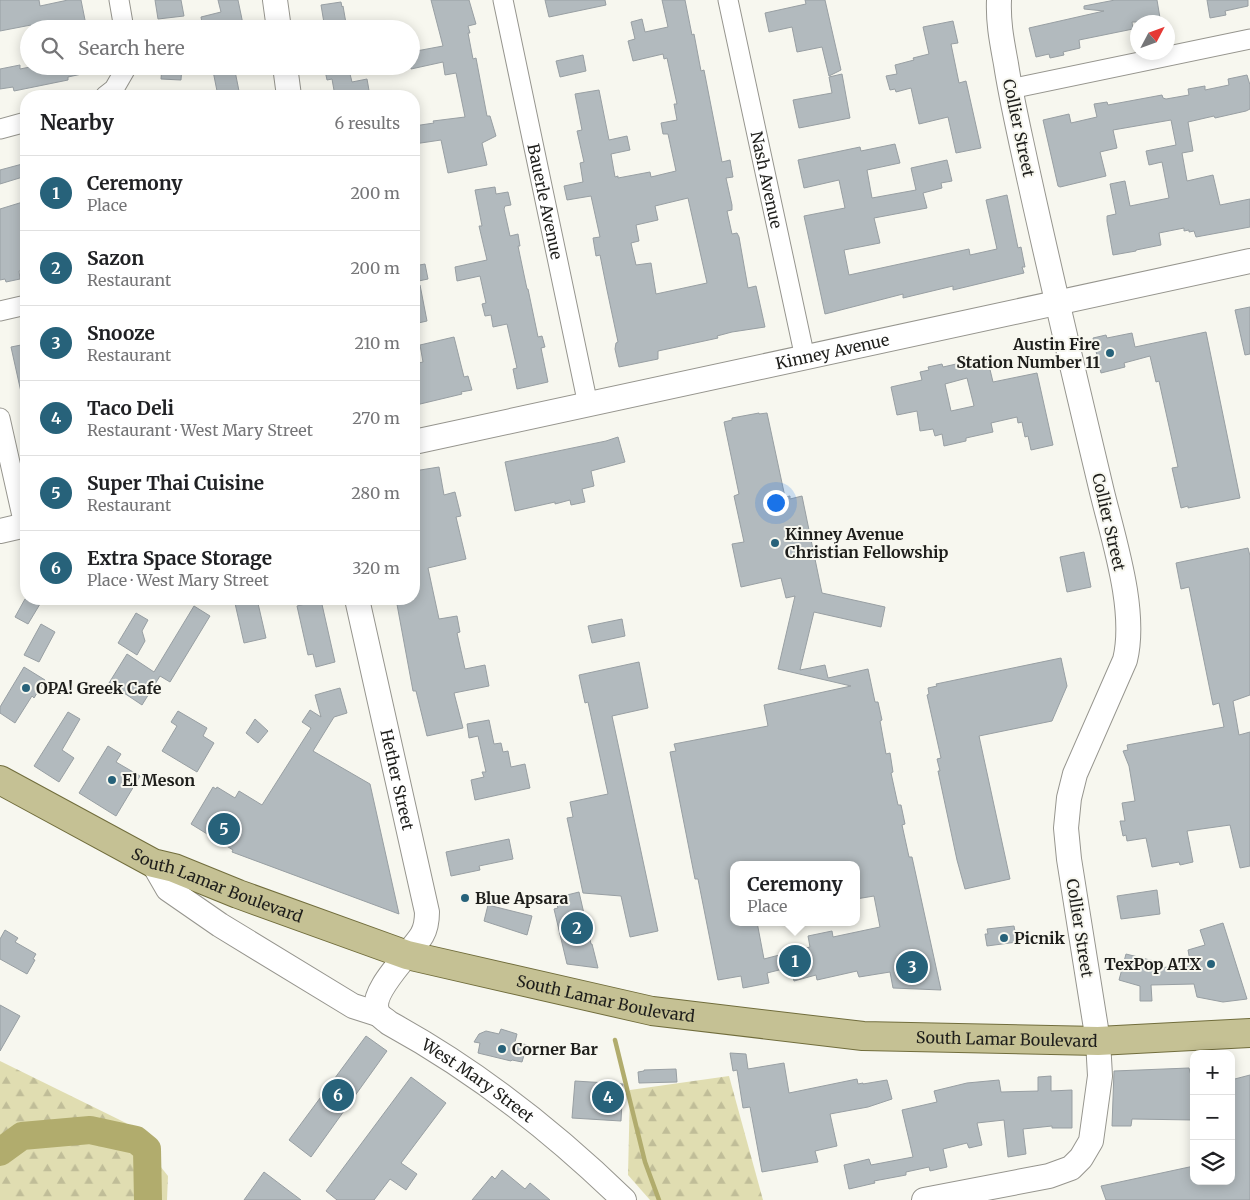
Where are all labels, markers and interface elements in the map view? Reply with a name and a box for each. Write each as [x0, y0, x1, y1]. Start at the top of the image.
north arrow [1130, 15, 1175, 60]
search box [20, 20, 420, 75]
icon: search [38, 34, 66, 62]
text: Search here [78, 36, 185, 60]
street label: Collier Street [999, 77, 1039, 180]
text: Nearby [40, 109, 114, 136]
text: 6 results [335, 113, 400, 133]
street label: Nash Avenue [747, 129, 787, 230]
street label: Bauerle Avenue [523, 142, 567, 261]
text: Ceremony [87, 171, 182, 195]
text: 1 [52, 183, 60, 203]
text: 200 m [350, 183, 400, 203]
text: Place [87, 195, 127, 215]
text: Sazon [87, 246, 144, 270]
text: 2 [51, 258, 61, 278]
text: 200 m [350, 258, 400, 278]
text: Restaurant [87, 270, 171, 290]
text: Snooze [87, 321, 155, 345]
street label: Kinney Avenue [774, 329, 891, 373]
text: 3 [51, 333, 61, 353]
text: 210 m [355, 333, 400, 353]
place label: Austin Fire Station Number 11 [956, 334, 1101, 372]
text: Restaurant [87, 345, 171, 365]
marker: Austin Fire Station Number 11 [1104, 347, 1116, 359]
text: Taco Deli [87, 396, 174, 420]
text: 4 [51, 408, 61, 428]
text: 270 m [352, 408, 400, 428]
text: Restaurant · West Mary Street [87, 420, 313, 440]
text: Super Thai Cuisine [87, 471, 264, 495]
street label: Collier Street [1088, 471, 1130, 574]
text: 5 [51, 483, 61, 503]
text: 280 m [351, 483, 400, 503]
your location [763, 490, 789, 516]
text: Restaurant [87, 495, 171, 515]
place label: Kinney Avenue Christian Fellowship [785, 524, 948, 562]
marker: Kinney Avenue Christian Fellowship [769, 537, 781, 549]
text: Extra Space Storage [87, 546, 272, 570]
text: 6 [51, 558, 61, 578]
text: 320 m [352, 558, 400, 578]
text: Place · West Mary Street [87, 570, 269, 590]
place label: OPA! Greek Cafe [36, 678, 162, 698]
marker: OPA! Greek Cafe [20, 682, 32, 694]
street label: Hether Street [376, 727, 419, 833]
place label: El Meson [122, 770, 195, 790]
marker: El Meson [106, 774, 118, 786]
pin: 5 [208, 810, 240, 848]
street label: South Lamar Boulevard [128, 843, 306, 927]
popup [730, 861, 860, 926]
text: Ceremony [747, 872, 843, 896]
street label: Collier Street [1062, 877, 1098, 979]
place label: Blue Apsara [475, 888, 569, 908]
marker: Blue Apsara [459, 892, 471, 904]
text: Place [747, 896, 787, 916]
pin: 2 [561, 909, 593, 947]
place label: Picnik [1014, 928, 1065, 948]
marker: Picnik [998, 932, 1010, 944]
pin: 1 [779, 942, 811, 980]
pin: 3 [896, 948, 928, 986]
place label: TexPop ATX [1104, 954, 1201, 974]
marker: TexPop ATX [1205, 958, 1217, 970]
street label: South Lamar Boulevard [515, 970, 696, 1026]
street label: South Lamar Boulevard [916, 1027, 1098, 1051]
street label: West Mary Street [417, 1034, 539, 1127]
place label: Corner Bar [512, 1039, 598, 1059]
marker: Corner Bar [496, 1043, 508, 1055]
map controls [1190, 1050, 1235, 1185]
button: + [1190, 1050, 1235, 1095]
pin: 6 [322, 1076, 354, 1114]
pin: 4 [592, 1078, 624, 1116]
button: − [1190, 1095, 1235, 1140]
button: layers [1190, 1140, 1235, 1185]

